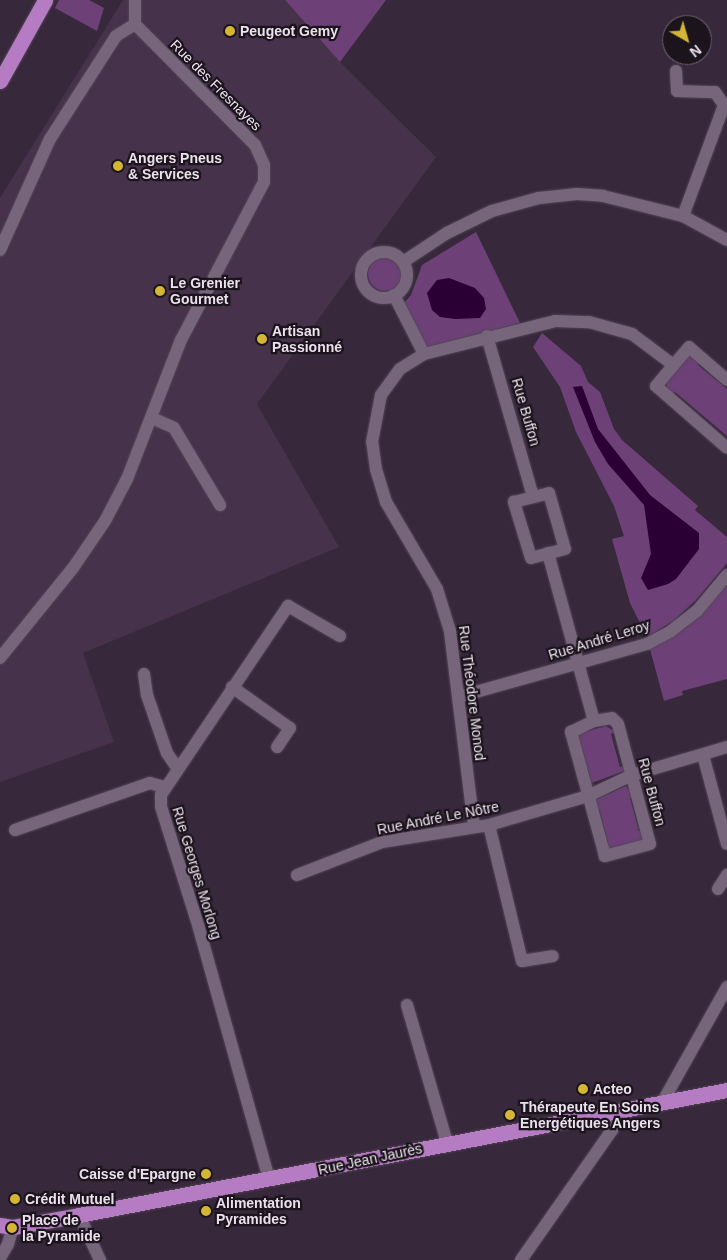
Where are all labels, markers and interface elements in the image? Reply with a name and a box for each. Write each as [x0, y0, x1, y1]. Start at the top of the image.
north arrow [662, 15, 712, 65]
place label: Peugeot Gemy [240, 23, 338, 39]
marker: Peugeot Gemy [224, 25, 236, 37]
street label: Rue des Fresnayes [167, 36, 265, 134]
text: N [687, 42, 705, 60]
place label: Angers Pneus & Services [128, 150, 222, 182]
marker: Angers Pneus & Services [112, 160, 124, 172]
place label: Le Grenier Gourmet [170, 275, 240, 308]
marker: Le Grenier Gourmet [154, 285, 166, 297]
place label: Artisan Passionné [272, 323, 342, 356]
marker: Artisan Passionné [256, 333, 268, 345]
street label: Rue Buffon [508, 376, 544, 448]
street label: Rue André Leroy [546, 616, 652, 664]
street label: Rue Théodore Monod [455, 624, 489, 762]
street label: Rue Buffon [635, 756, 669, 828]
street label: Rue André Le Nôtre [375, 798, 501, 838]
street label: Rue Georges Morlong [169, 805, 225, 941]
place label: Acteo [593, 1081, 632, 1097]
marker: Acteo [577, 1083, 589, 1095]
place label: Thérapeute En Soins Energétiques Angers [520, 1099, 661, 1132]
marker: Thérapeute En Soins Energétiques Angers [504, 1109, 516, 1121]
street label: Rue Jean Jaurès [316, 1140, 424, 1178]
place label: Caisse d'Epargne [79, 1166, 196, 1182]
marker: Caisse d'Epargne [200, 1168, 212, 1180]
place label: Crédit Mutuel [25, 1191, 114, 1207]
marker: Crédit Mutuel [9, 1193, 21, 1205]
place label: Alimentation Pyramides [216, 1195, 301, 1228]
marker: Alimentation Pyramides [200, 1205, 212, 1217]
place label: Place de la Pyramide [22, 1212, 101, 1244]
marker: Place de la Pyramide [6, 1222, 18, 1234]

